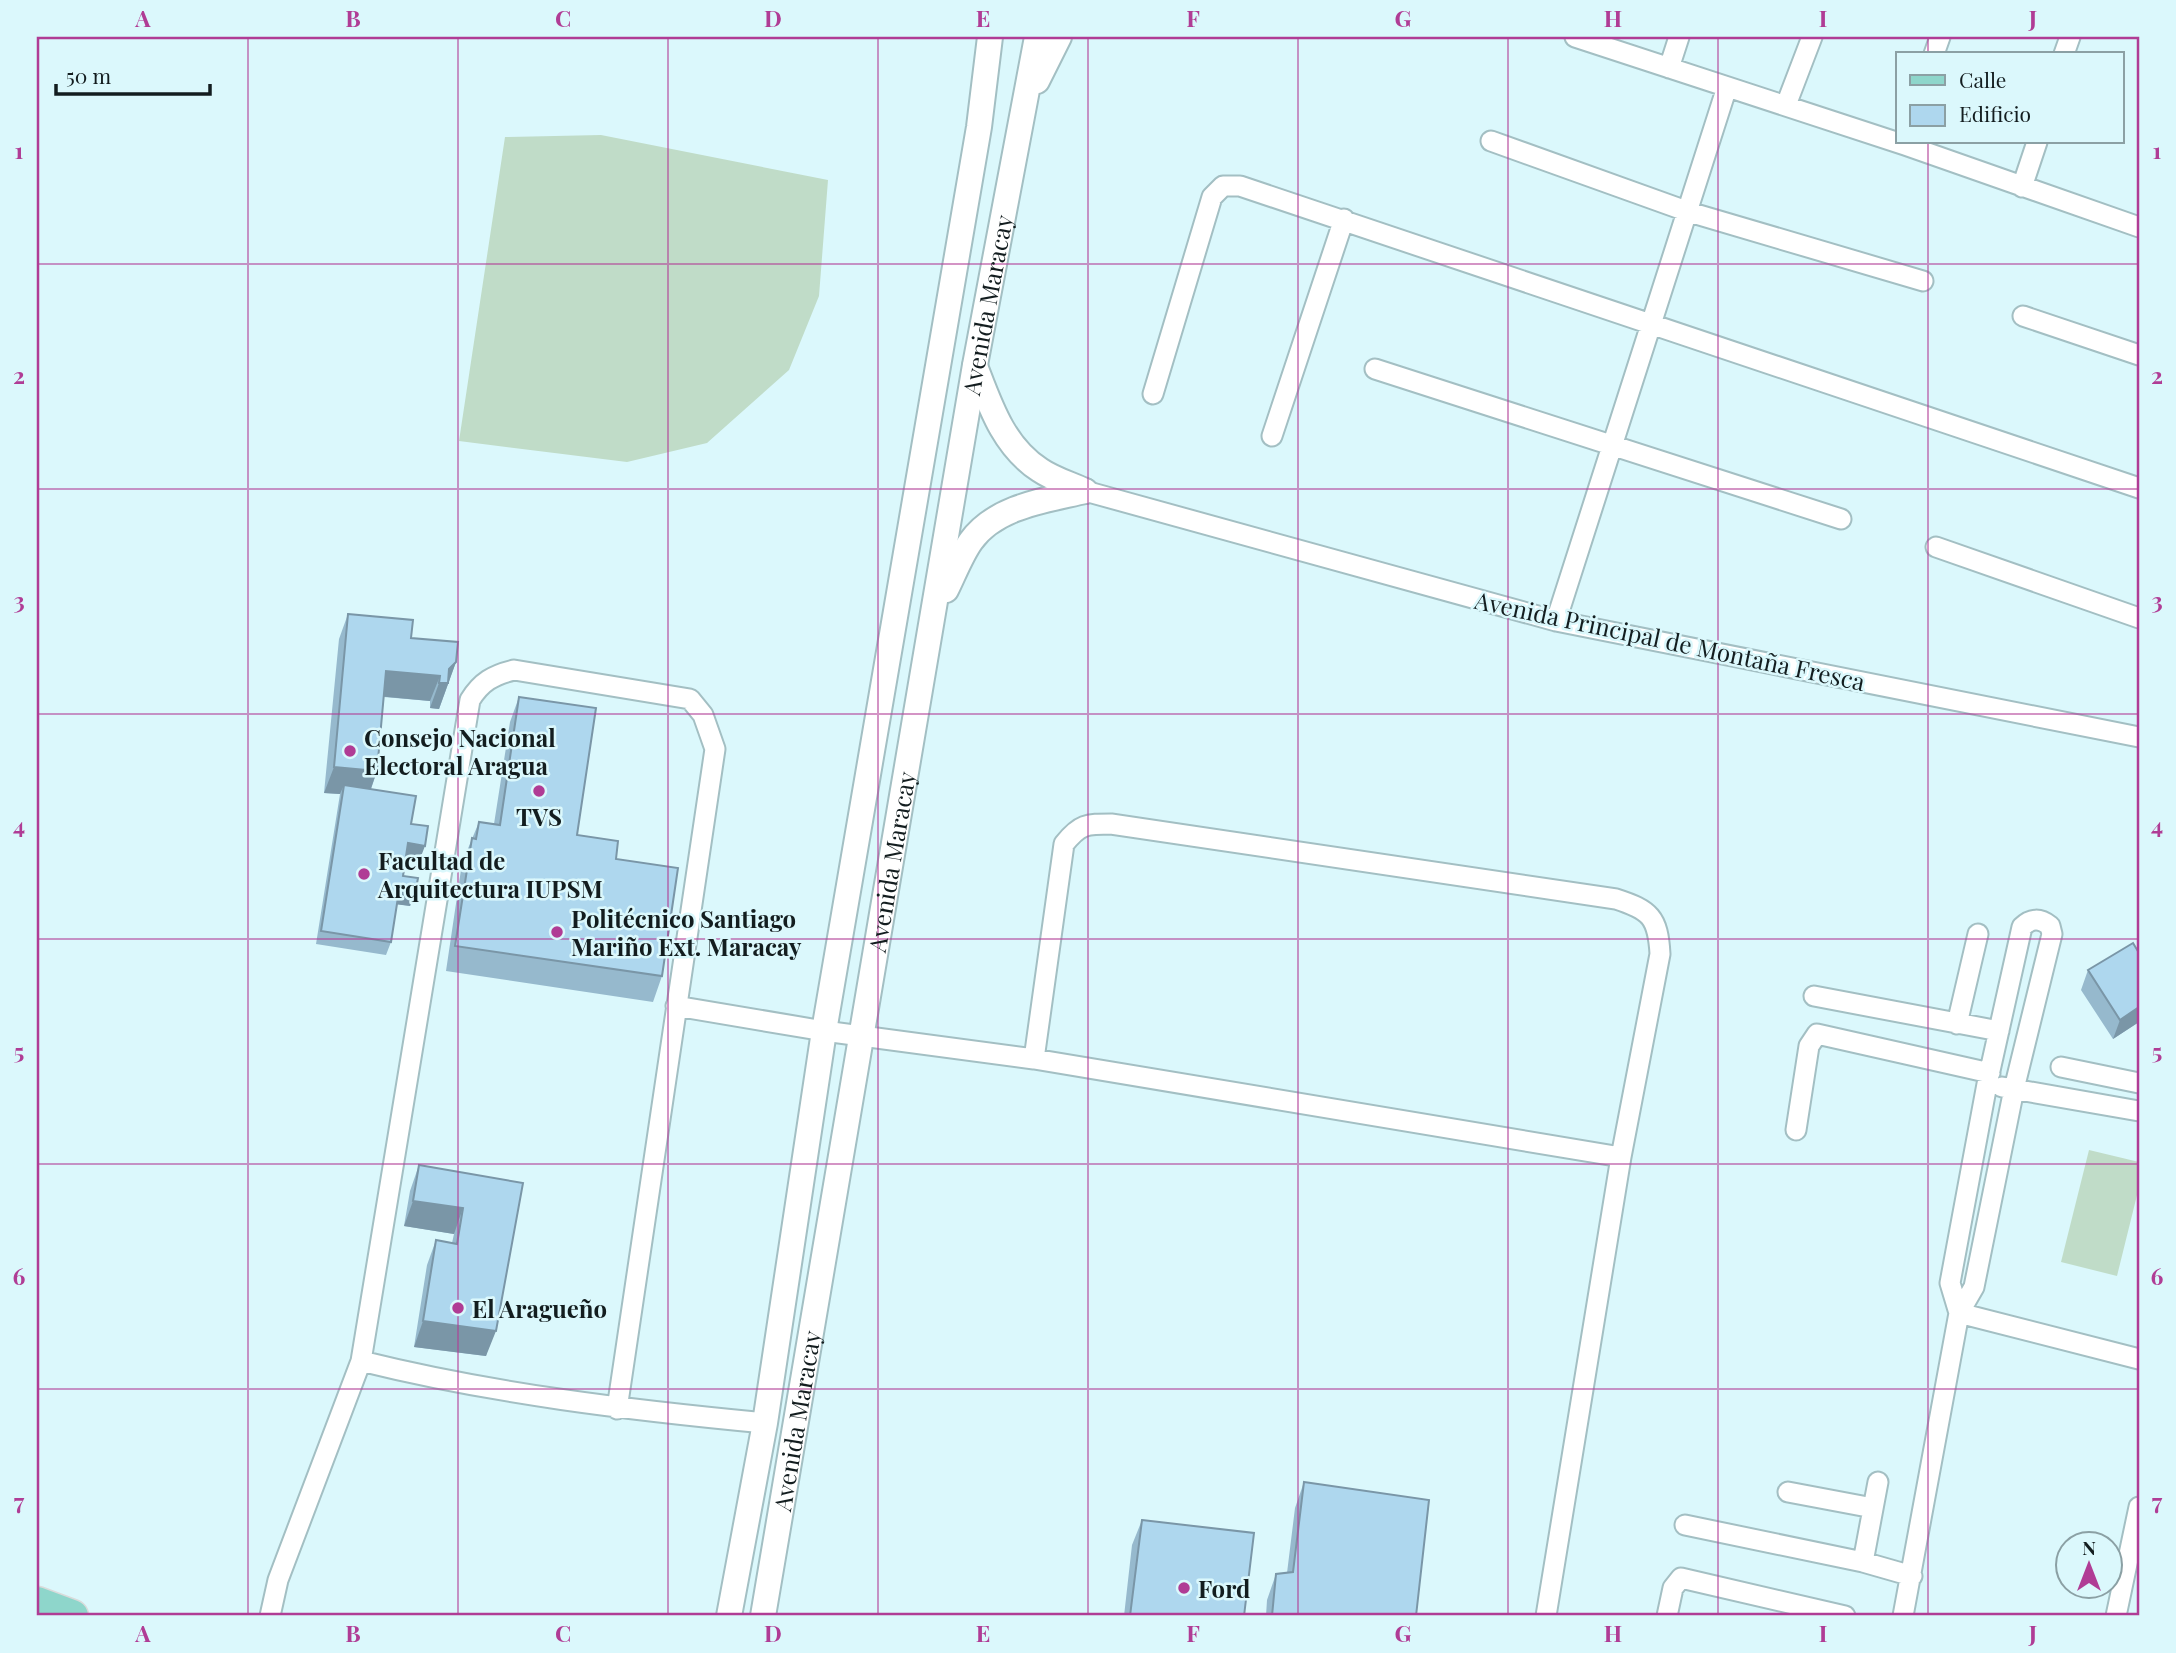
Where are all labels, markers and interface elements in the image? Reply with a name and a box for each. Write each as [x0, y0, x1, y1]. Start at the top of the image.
text: A [134, 2, 151, 33]
text: B [345, 2, 361, 33]
text: C [555, 2, 571, 33]
text: D [764, 2, 782, 33]
text: E [976, 2, 990, 33]
text: F [1186, 2, 1200, 33]
text: G [1395, 2, 1412, 33]
text: H [1604, 2, 1622, 33]
text: I [1819, 2, 1827, 33]
text: J [2028, 2, 2037, 33]
scale bar [56, 52, 210, 96]
legend [1896, 52, 2124, 144]
text: 50 m [66, 61, 112, 89]
text: Calle [1959, 65, 2006, 93]
text: Edificio [1959, 99, 2031, 127]
text: 1 [15, 134, 24, 165]
text: 1 [2153, 134, 2162, 165]
street label: Avenida Maracay [954, 212, 1019, 398]
text: 2 [13, 359, 25, 390]
text: 2 [2151, 359, 2163, 390]
street label: Avenida Principal de Montaña Fresca [1471, 583, 1868, 697]
text: 3 [13, 584, 25, 615]
text: 3 [2151, 584, 2163, 615]
place label: Consejo Nacional Electoral Aragua [364, 721, 556, 781]
marker: Consejo Nacional Electoral Aragua [342, 743, 358, 759]
street label: Avenida Maracay [860, 769, 922, 956]
marker: TVS [531, 783, 547, 799]
place label: TVS [516, 800, 562, 832]
text: 4 [13, 809, 25, 840]
text: 4 [2151, 809, 2163, 840]
place label: Facultad de Arquitectura IUPSM [377, 844, 603, 904]
marker: Facultad de Arquitectura IUPSM [356, 866, 372, 882]
place label: Politécnico Santiago Mariño Ext. Maracay [571, 902, 802, 962]
marker: Politécnico Santiago Mariño Ext. Maracay [549, 924, 565, 940]
text: 5 [14, 1035, 24, 1066]
text: 5 [2152, 1035, 2162, 1066]
text: 6 [13, 1260, 26, 1291]
text: 6 [2151, 1260, 2164, 1291]
place label: El Aragueño [472, 1292, 607, 1324]
marker: El Aragueño [450, 1300, 466, 1316]
street label: Avenida Maracay [765, 1328, 827, 1515]
text: 7 [14, 1485, 25, 1516]
text: 7 [2152, 1485, 2163, 1516]
north arrow [2054, 1530, 2124, 1600]
text: N [2082, 1534, 2096, 1560]
place label: Ford [1198, 1572, 1250, 1604]
marker: Ford [1176, 1580, 1192, 1596]
text: A [134, 1617, 151, 1648]
text: B [345, 1617, 361, 1648]
text: C [555, 1617, 571, 1648]
text: D [764, 1617, 782, 1648]
text: E [976, 1617, 990, 1648]
text: F [1186, 1617, 1200, 1648]
text: G [1395, 1617, 1412, 1648]
text: H [1604, 1617, 1622, 1648]
text: I [1819, 1617, 1827, 1648]
text: J [2028, 1617, 2037, 1648]

